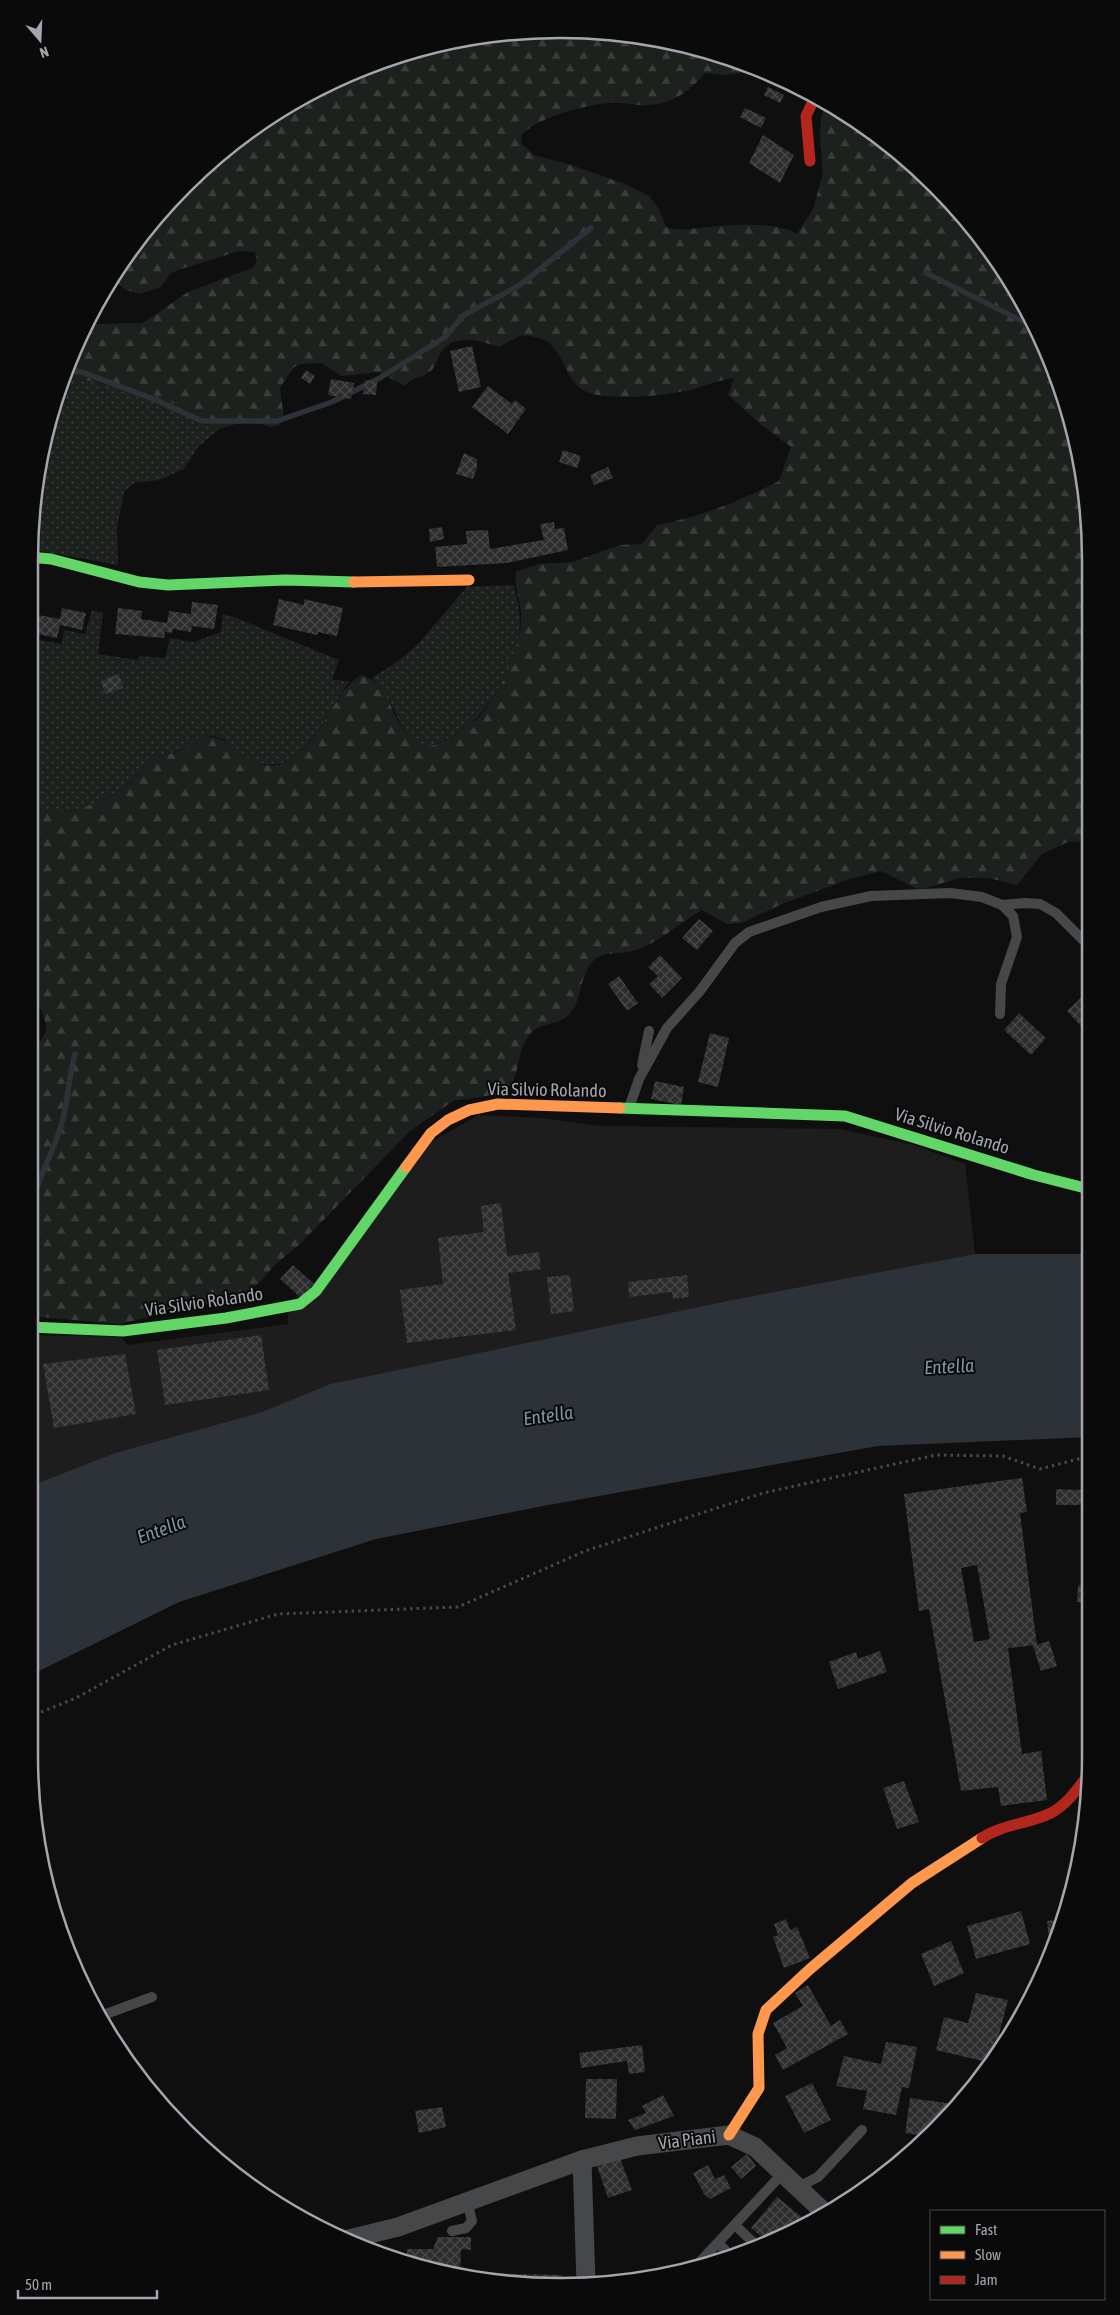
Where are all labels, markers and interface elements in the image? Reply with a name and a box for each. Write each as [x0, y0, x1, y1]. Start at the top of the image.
north arrow [15, 15, 65, 65]
text: N [38, 43, 51, 61]
street label: Via Silvio Rolando [487, 1078, 607, 1101]
street label: Via Silvio Rolando [892, 1103, 1012, 1158]
street label: Via Silvio Rolando [144, 1283, 264, 1320]
water label: Entella [924, 1354, 975, 1378]
water label: Entella [522, 1401, 574, 1429]
water label: Entella [134, 1510, 188, 1548]
street label: Via Piani [657, 2126, 717, 2153]
legend [930, 2210, 1105, 2300]
text: Fast [975, 2221, 997, 2238]
text: Slow [975, 2246, 1001, 2263]
scale bar [18, 2268, 156, 2300]
text: Jam [975, 2271, 998, 2288]
text: 50 m [25, 2276, 52, 2293]

